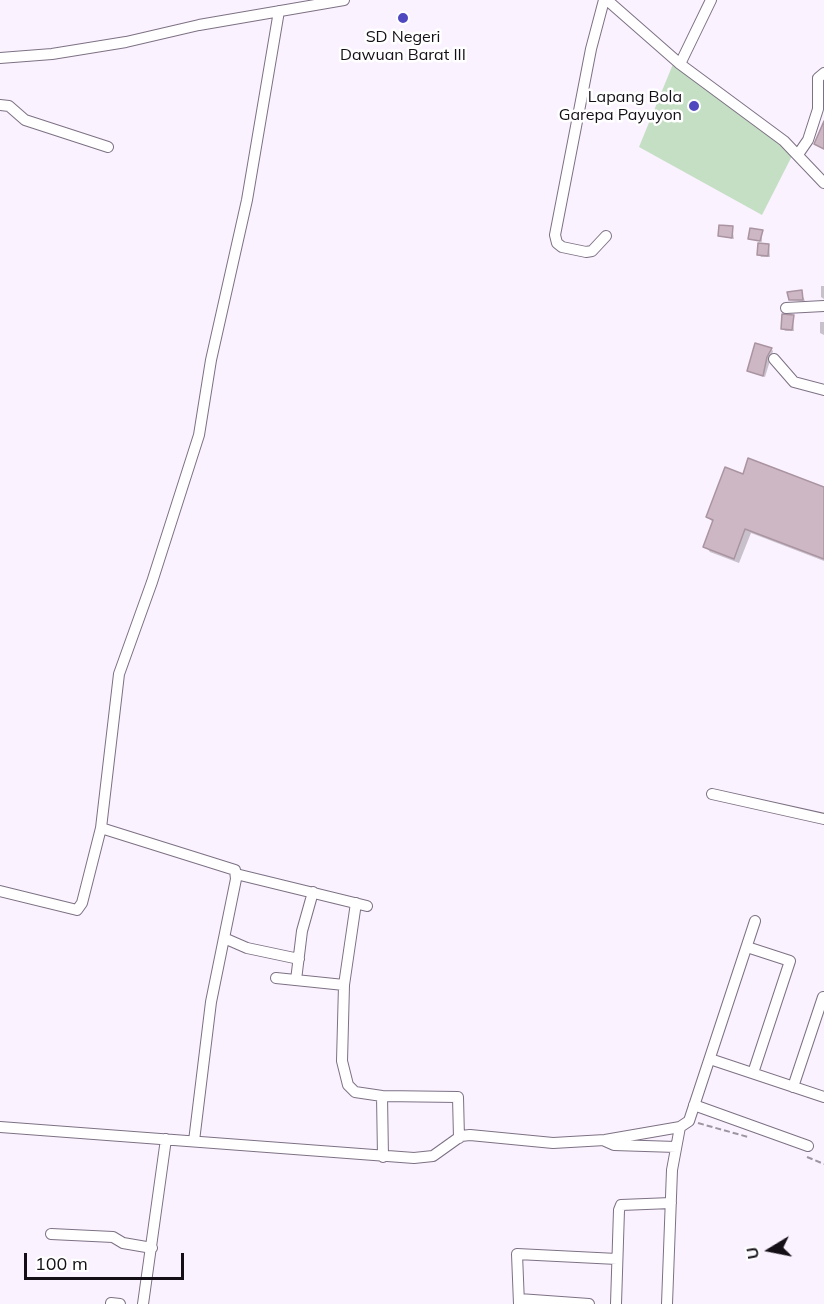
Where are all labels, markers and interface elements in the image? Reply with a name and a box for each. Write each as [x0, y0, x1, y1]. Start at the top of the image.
marker: SD Negeri Dawuan Barat III [396, 11, 410, 25]
place label: SD Negeri Dawuan Barat III [340, 27, 466, 65]
place label: Lapang Bola Garepa Payuyon [559, 87, 682, 125]
marker: Lapang Bola Garepa Payuyon [687, 99, 701, 113]
north arrow [740, 1220, 800, 1280]
scale bar [27, 1241, 188, 1279]
text: U [741, 1246, 763, 1261]
text: 100 m [35, 1252, 88, 1275]

